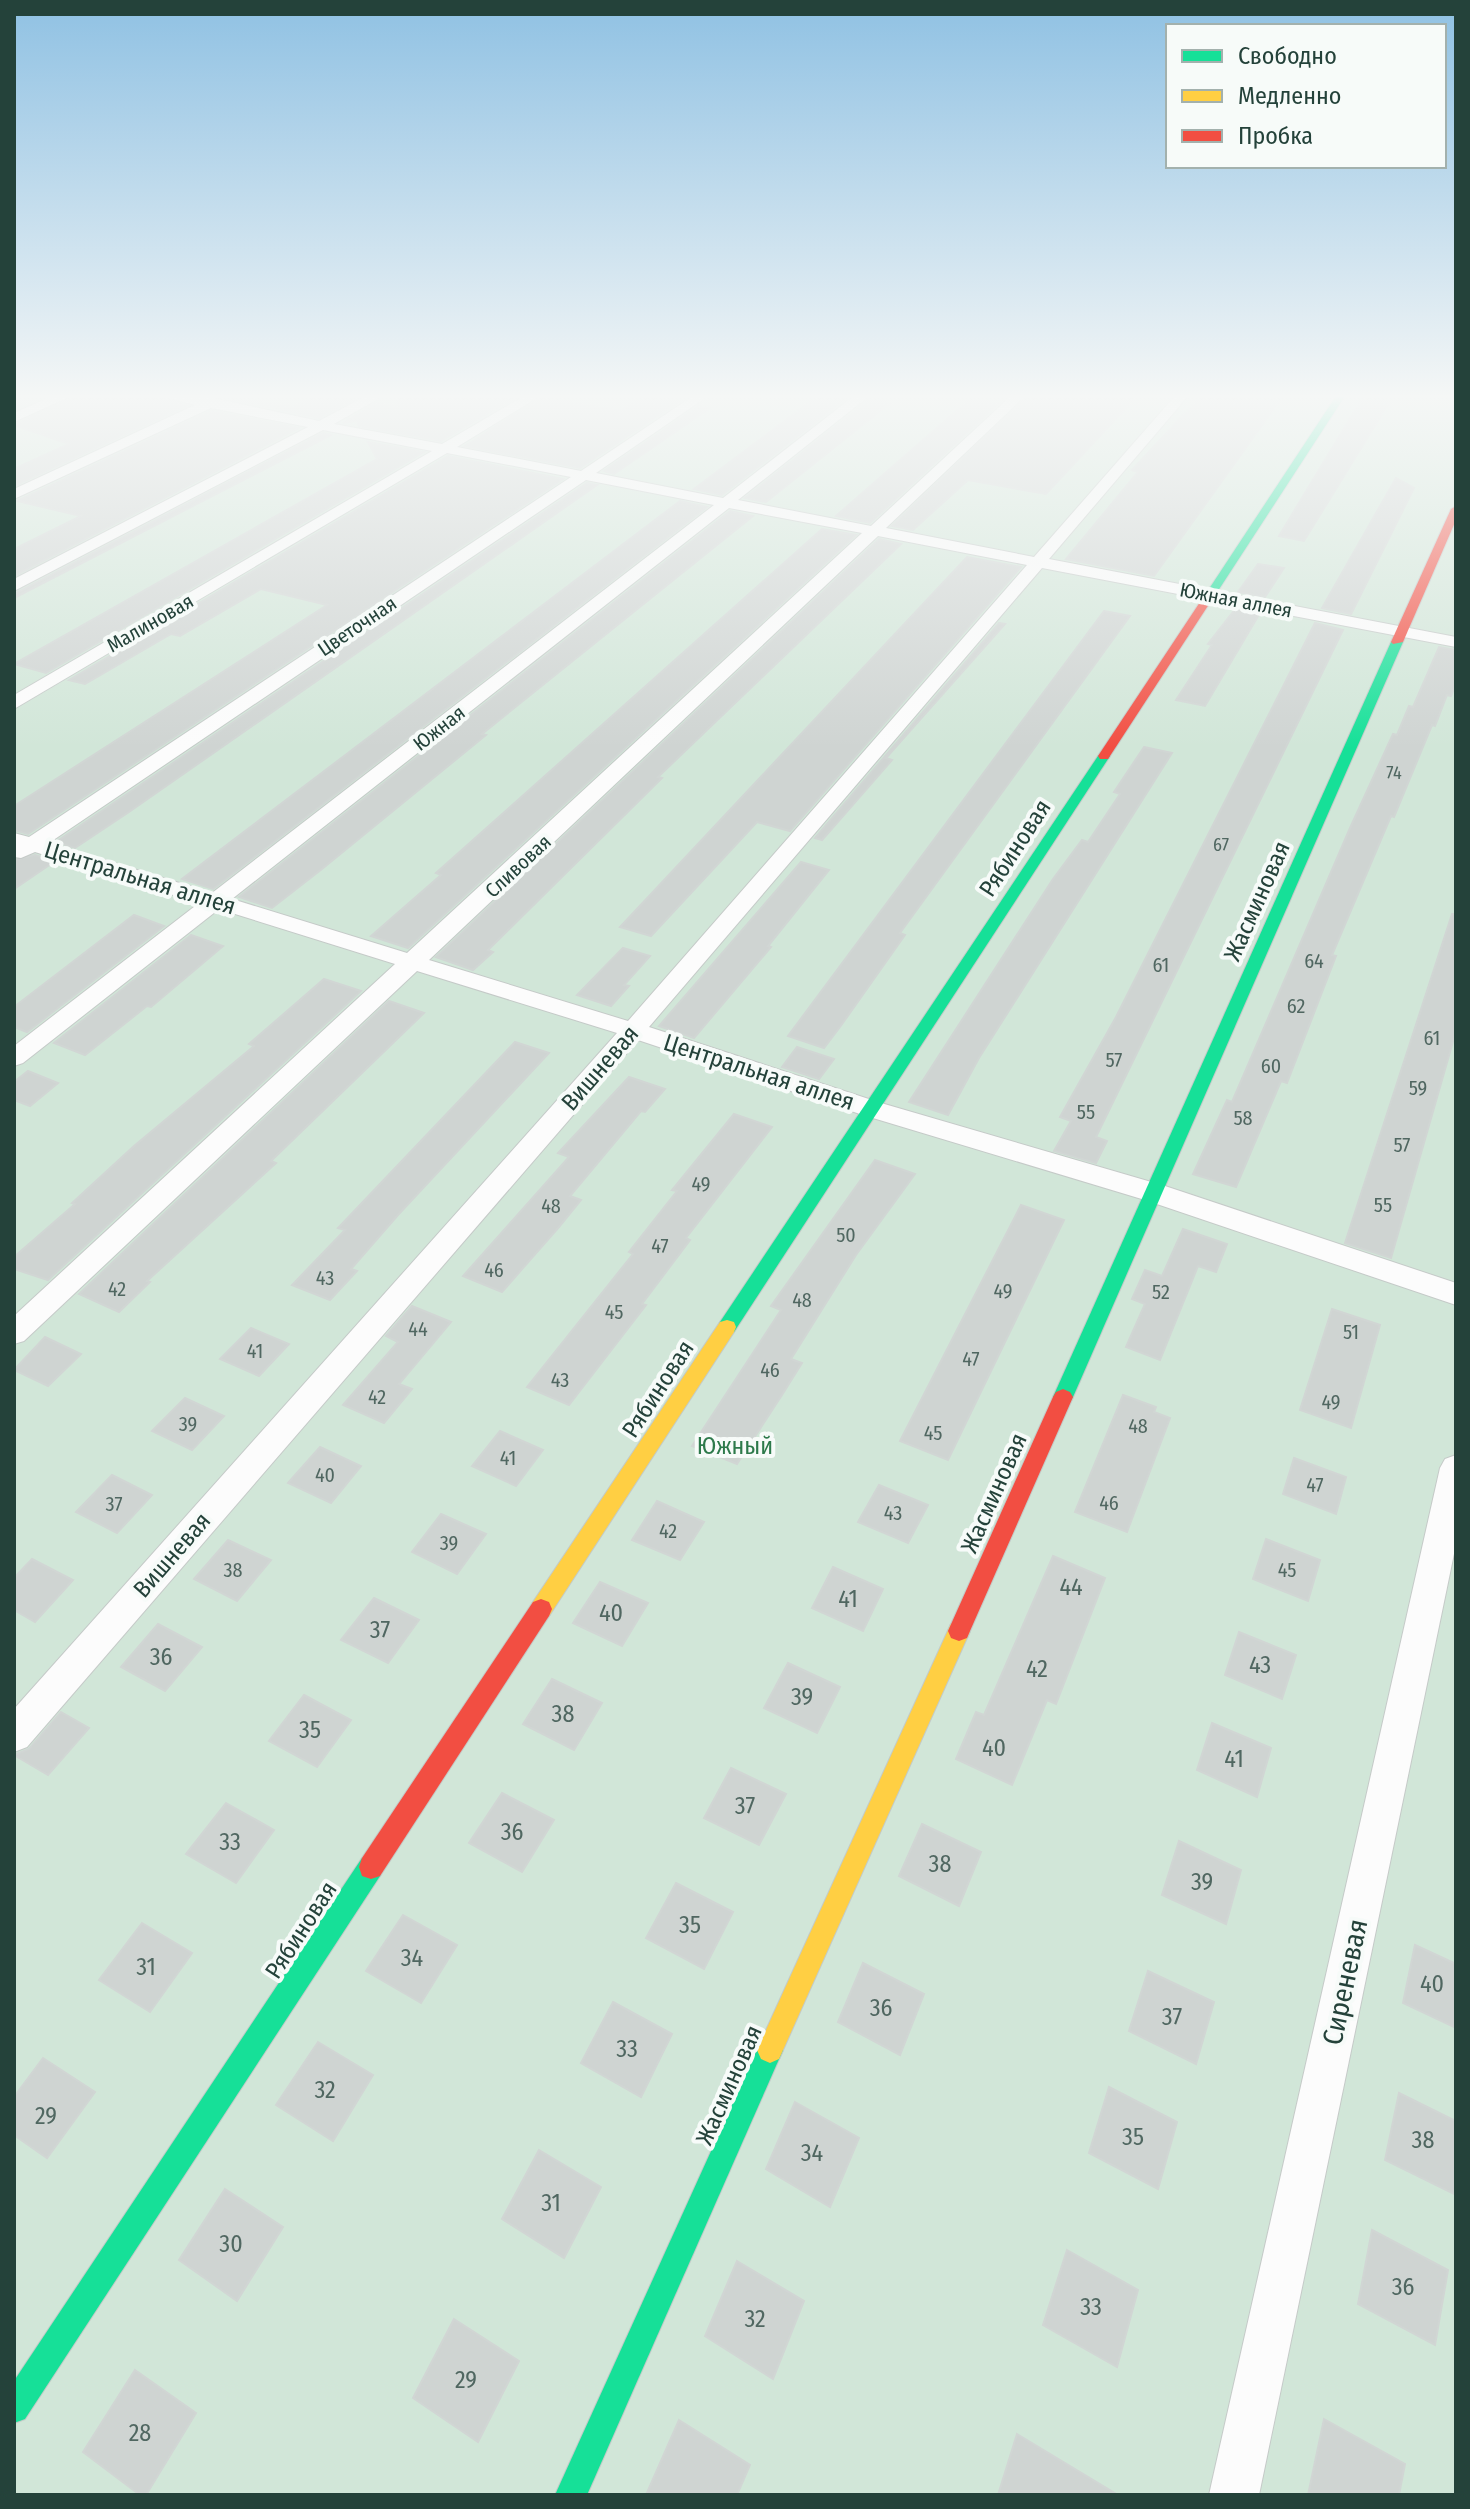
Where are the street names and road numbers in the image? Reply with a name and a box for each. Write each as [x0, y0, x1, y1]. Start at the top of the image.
street label: Южная аллея [1178, 577, 1294, 623]
street label: Малиновая [103, 589, 197, 657]
street label: Цветочная [313, 591, 401, 661]
street label: Южная [408, 700, 470, 756]
street label: Рябиновая [973, 794, 1057, 902]
street label: Сливовая [480, 830, 556, 902]
street label: Центральная аллея [41, 836, 239, 920]
street label: Жасминовая [1218, 837, 1296, 965]
street label: Вишневая [556, 1020, 644, 1116]
street label: Центральная аллея [660, 1028, 858, 1116]
street label: Рябиновая [616, 1335, 700, 1443]
street label: Жасминовая [955, 1429, 1033, 1557]
street label: Вишневая [128, 1507, 216, 1603]
street label: Рябиновая [259, 1876, 343, 1984]
street label: Сиреневая [1316, 1916, 1374, 2048]
street label: Жасминовая [690, 2021, 768, 2149]

